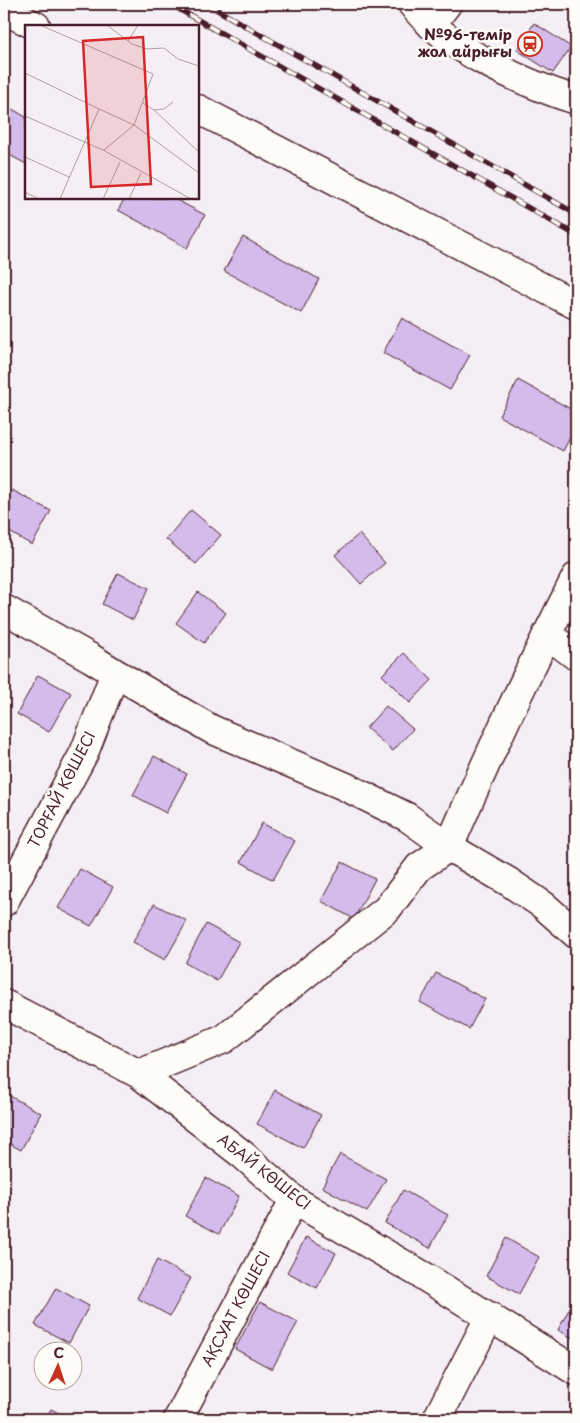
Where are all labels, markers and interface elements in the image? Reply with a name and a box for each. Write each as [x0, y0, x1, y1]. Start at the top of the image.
place label: №96-темір жол айрығы [418, 22, 512, 62]
inset map [25, 25, 199, 199]
station icon: №96-темір жол айрығы [517, 31, 543, 57]
street label: ТОРҒАЙ КӨШЕСІ [21, 727, 100, 852]
street label: АБАЙ КӨШЕСІ [213, 1127, 316, 1215]
street label: АҚСУАТ КӨШЕСІ [195, 1246, 275, 1370]
north arrow [32, 1340, 82, 1390]
text: С [53, 1342, 65, 1363]

